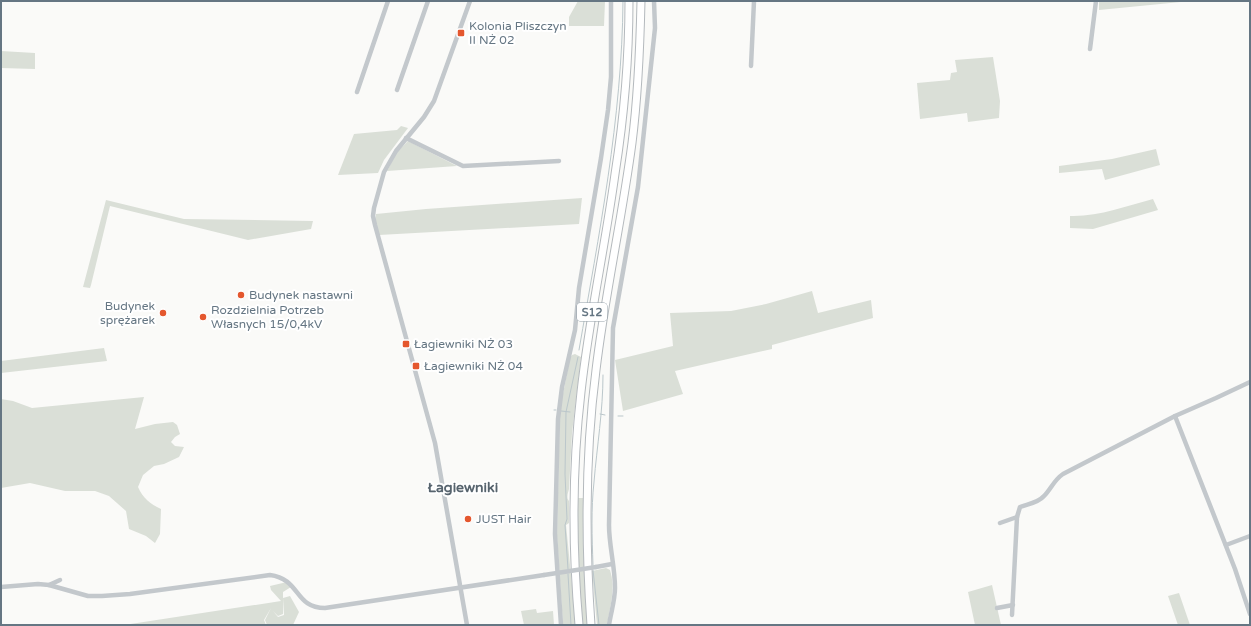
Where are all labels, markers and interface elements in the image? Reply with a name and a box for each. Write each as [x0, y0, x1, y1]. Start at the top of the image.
place label: Kolonia Pliszczyn II NŻ 02 [469, 19, 567, 47]
marker: Kolonia Pliszczyn II NŻ 02 [456, 28, 466, 38]
place label: Budynek nastawni [249, 288, 353, 302]
marker: Budynek nastawni [236, 290, 246, 300]
place label: Budynek sprężarek [100, 299, 155, 327]
place label: Rozdzielnia Potrzeb Własnych 15/0,4kV [211, 303, 324, 331]
road number: S12 [577, 303, 607, 321]
marker: Budynek sprężarek [158, 308, 168, 318]
marker: Rozdzielnia Potrzeb Własnych 15/0,4kV [198, 312, 208, 322]
place label: Łagiewniki NŻ 03 [414, 337, 513, 351]
marker: Łagiewniki NŻ 03 [401, 339, 411, 349]
place label: Łagiewniki NŻ 04 [424, 359, 523, 373]
marker: Łagiewniki NŻ 04 [411, 361, 421, 371]
district label: Łagiewniki [428, 479, 498, 496]
place label: JUST Hair [476, 512, 532, 526]
marker: JUST Hair [463, 514, 473, 524]

